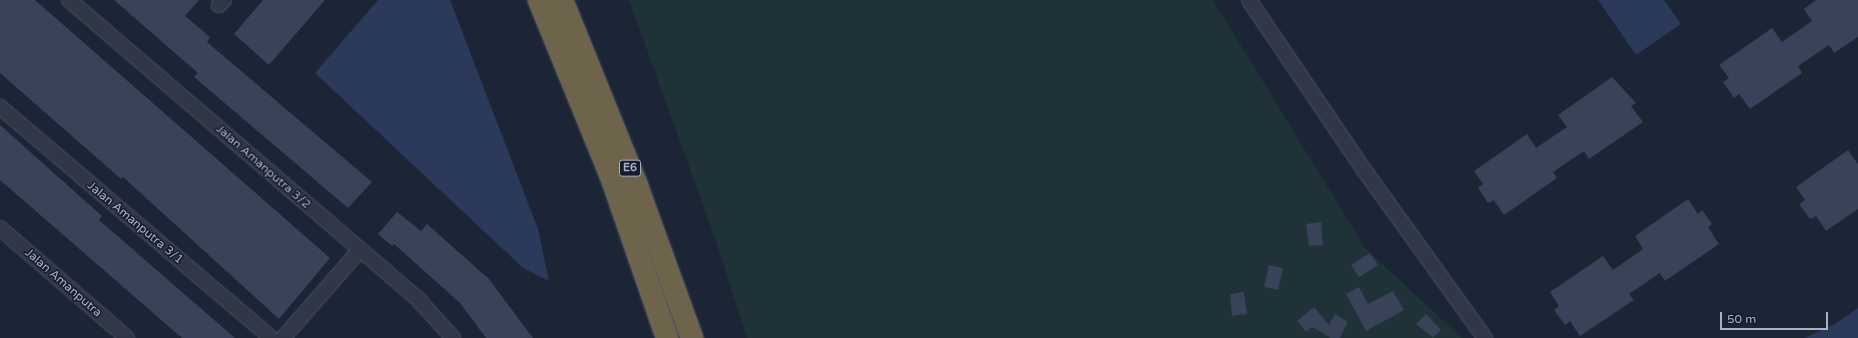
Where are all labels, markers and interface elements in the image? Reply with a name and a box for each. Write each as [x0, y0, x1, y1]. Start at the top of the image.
street label: Jalan Amanputra 3/2 [213, 122, 313, 212]
road number: E6 [619, 159, 641, 177]
street label: Jalan Amanputra 3/1 [84, 179, 186, 267]
street label: Jalan Amanputra [22, 246, 104, 320]
scale bar [1722, 304, 1830, 330]
text: 50 m [1727, 312, 1756, 326]

